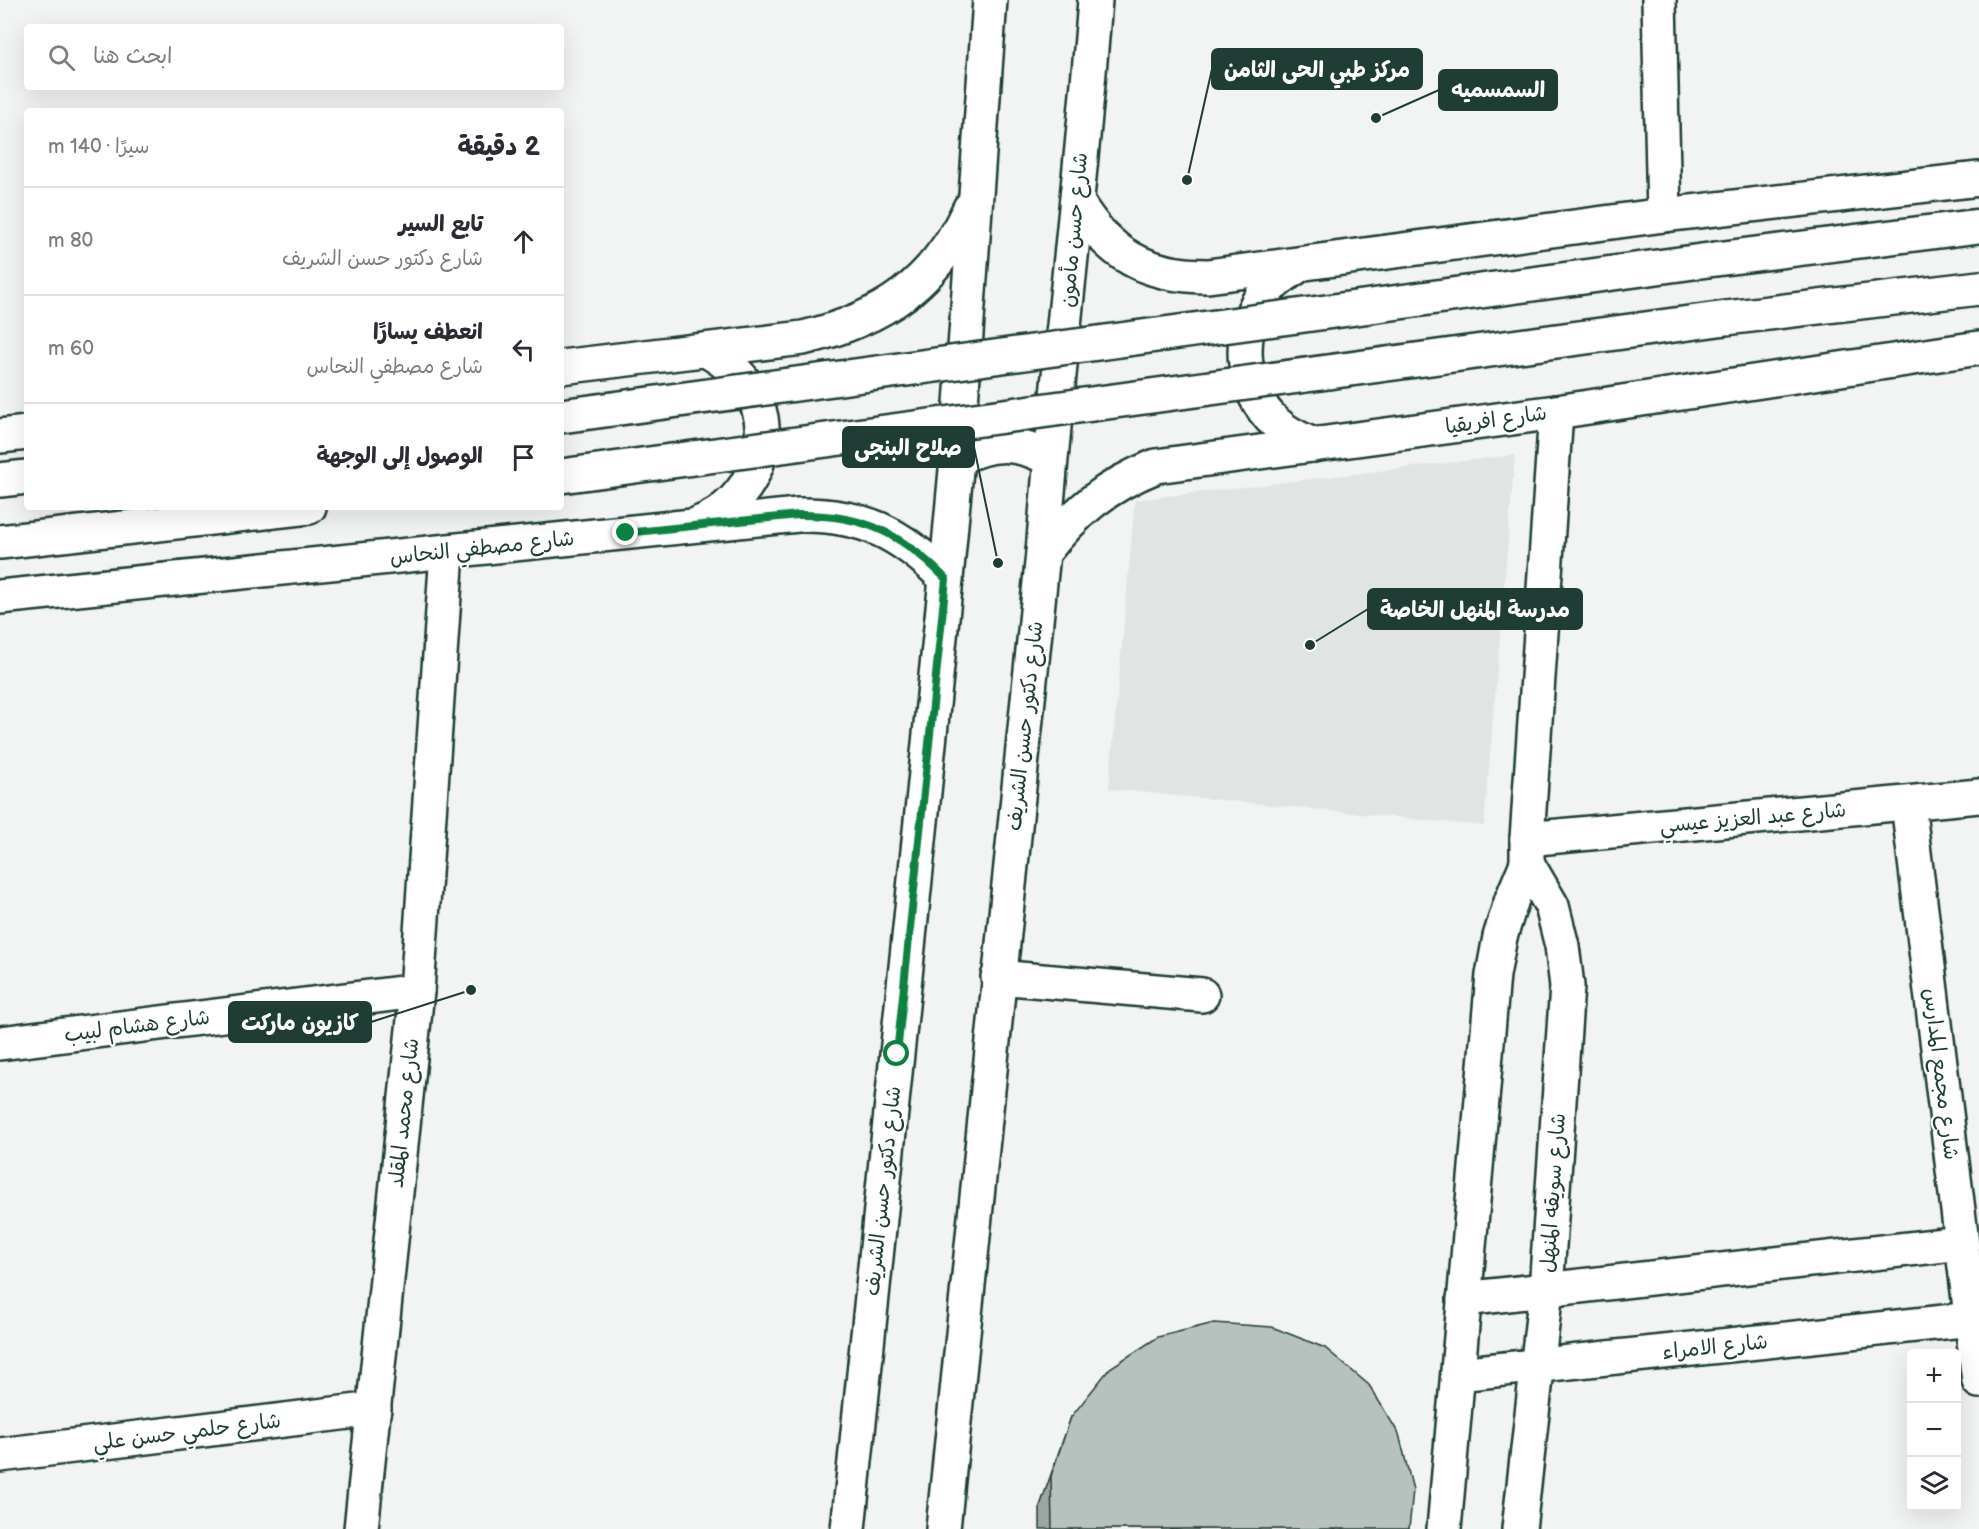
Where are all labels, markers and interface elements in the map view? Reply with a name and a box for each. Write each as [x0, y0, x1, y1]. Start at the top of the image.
search box [24, 24, 564, 90]
icon: search [45, 41, 78, 74]
text: ابحث هنا [93, 43, 173, 70]
callout: مركز طبي الحى الثامن [1212, 49, 1422, 89]
text: مركز طبي الحى الثامن [1224, 57, 1410, 89]
callout: السمسميه [1439, 70, 1557, 110]
text: السمسميه [1451, 77, 1545, 104]
text: 2 دقيقة [457, 132, 540, 163]
text: سيرًا · 140 m [48, 135, 150, 159]
street label: شارع حسن مأمون [1055, 151, 1095, 309]
text: تابع السير [399, 211, 483, 238]
icon: ahead [507, 225, 540, 258]
text: 80 m [48, 229, 93, 253]
text: شارع دكتور حسن الشريف [282, 247, 483, 271]
text: انعطف يسارًا [373, 319, 483, 346]
icon: left [507, 333, 540, 366]
text: 60 m [48, 337, 94, 361]
text: شارع مصطفي النحاس [307, 355, 483, 379]
street label: شارع افريقيا [1444, 400, 1549, 441]
callout: صلاح البنجى [843, 427, 974, 467]
text: صلاح البنجى [854, 435, 962, 462]
icon: arrive [507, 441, 540, 474]
text: الوصول إلى الوجهة [316, 443, 483, 470]
route end [612, 519, 638, 545]
street label: شارع مصطفي النحاس [389, 526, 576, 576]
callout: مدرسة المنهل الخاصة [1368, 589, 1582, 629]
text: مدرسة المنهل الخاصة [1380, 597, 1570, 624]
street label: شارع دكتور حسن الشريف [1002, 620, 1050, 832]
street label: شارع عبد العزيز عيسي [1659, 797, 1848, 845]
street label: شارع مجمع المدارس [1916, 987, 1964, 1162]
callout: كازيون ماركت [229, 1002, 371, 1042]
street label: شارع هشام لبيب [63, 1005, 212, 1050]
text: كازيون ماركت [241, 1010, 359, 1037]
street label: شارع محمد المقلد [384, 1037, 426, 1189]
route start [883, 1040, 909, 1066]
street label: شارع دكتور حسن الشريف [860, 1085, 908, 1297]
street label: شارع سويقه المنهل [1535, 1112, 1573, 1274]
street label: شارع الامراء [1661, 1329, 1769, 1367]
map controls [1907, 1349, 1961, 1511]
button: + [1907, 1349, 1961, 1403]
button: − [1907, 1403, 1961, 1457]
street label: شارع حلمي حسن علي [92, 1408, 283, 1462]
button: layers [1907, 1457, 1961, 1511]

